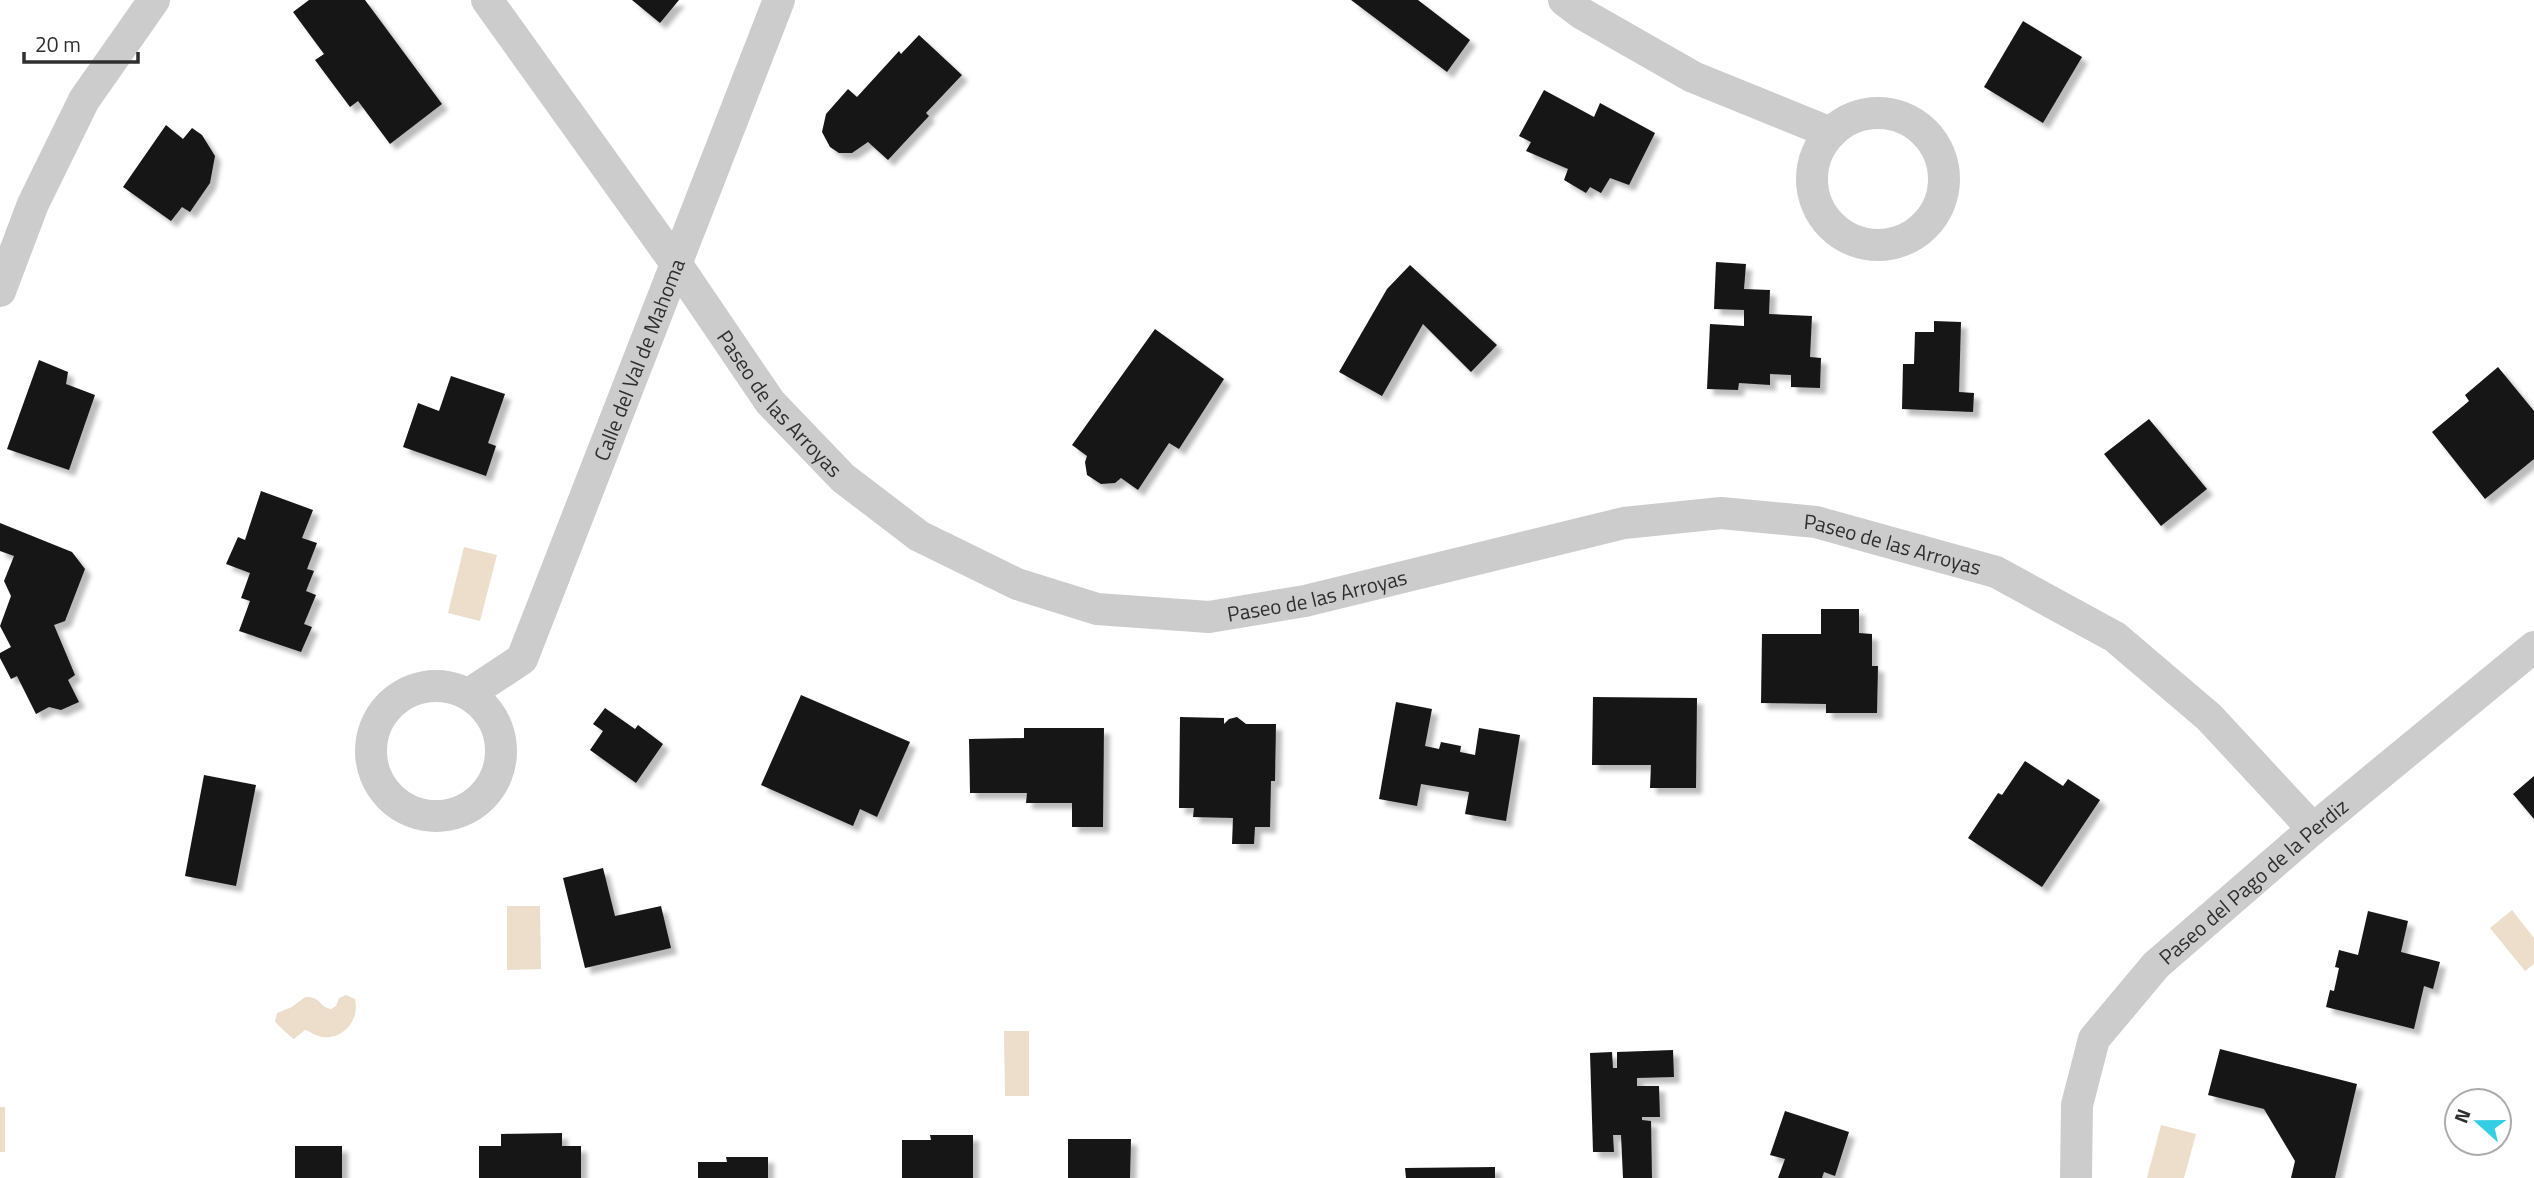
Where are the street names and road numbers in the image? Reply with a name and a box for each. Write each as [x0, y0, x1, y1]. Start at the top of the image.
street label: Calle del Val de Mahoma [585, 253, 693, 465]
street label: Paseo de las Arroyas [709, 323, 850, 484]
street label: Paseo de las Arroyas [1802, 505, 1985, 583]
street label: Paseo de las Arroyas [1225, 561, 1410, 630]
street label: Paseo del Pago de la Perdiz [2151, 790, 2355, 972]

